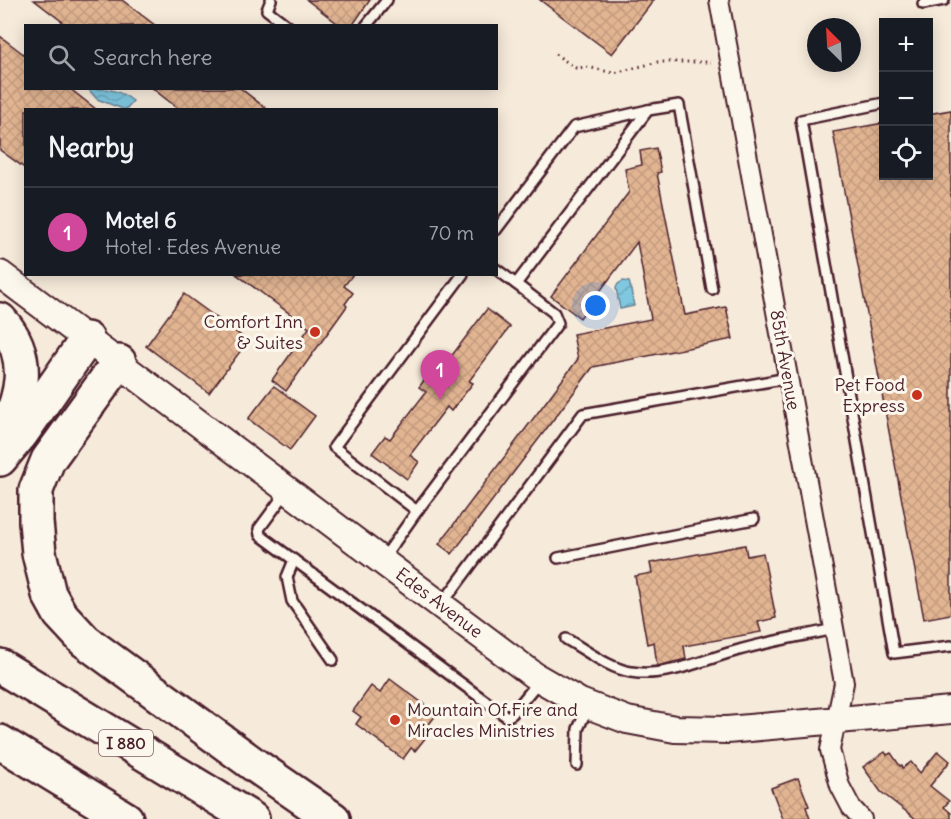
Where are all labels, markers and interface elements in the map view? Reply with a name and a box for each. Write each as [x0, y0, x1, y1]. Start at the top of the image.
north arrow [807, 18, 861, 72]
map controls [879, 18, 933, 180]
button: + [879, 18, 933, 72]
search box [24, 24, 498, 90]
icon: search [45, 41, 78, 74]
text: Search here [93, 43, 212, 71]
button: − [879, 72, 933, 126]
button: locate [879, 126, 933, 180]
text: Nearby [48, 131, 134, 164]
text: Motel 6 [105, 206, 177, 234]
text: 1 [64, 220, 71, 245]
text: 70 m [429, 220, 474, 245]
text: Hotel · Edes Avenue [105, 234, 281, 259]
your location [581, 291, 610, 320]
street label: 85th Avenue [765, 308, 806, 412]
place label: Comfort Inn & Suites [203, 310, 303, 354]
marker: Comfort Inn & Suites [308, 325, 322, 339]
pin: 1 [420, 350, 460, 400]
place label: Pet Food Express [835, 373, 905, 417]
marker: Pet Food Express [910, 388, 924, 402]
street label: Edes Avenue [391, 562, 487, 643]
place label: Mountain Of Fire and Miracles Ministries [407, 698, 578, 742]
marker: Mountain Of Fire and Miracles Ministries [388, 713, 402, 727]
road number: I 880 [99, 730, 153, 756]

